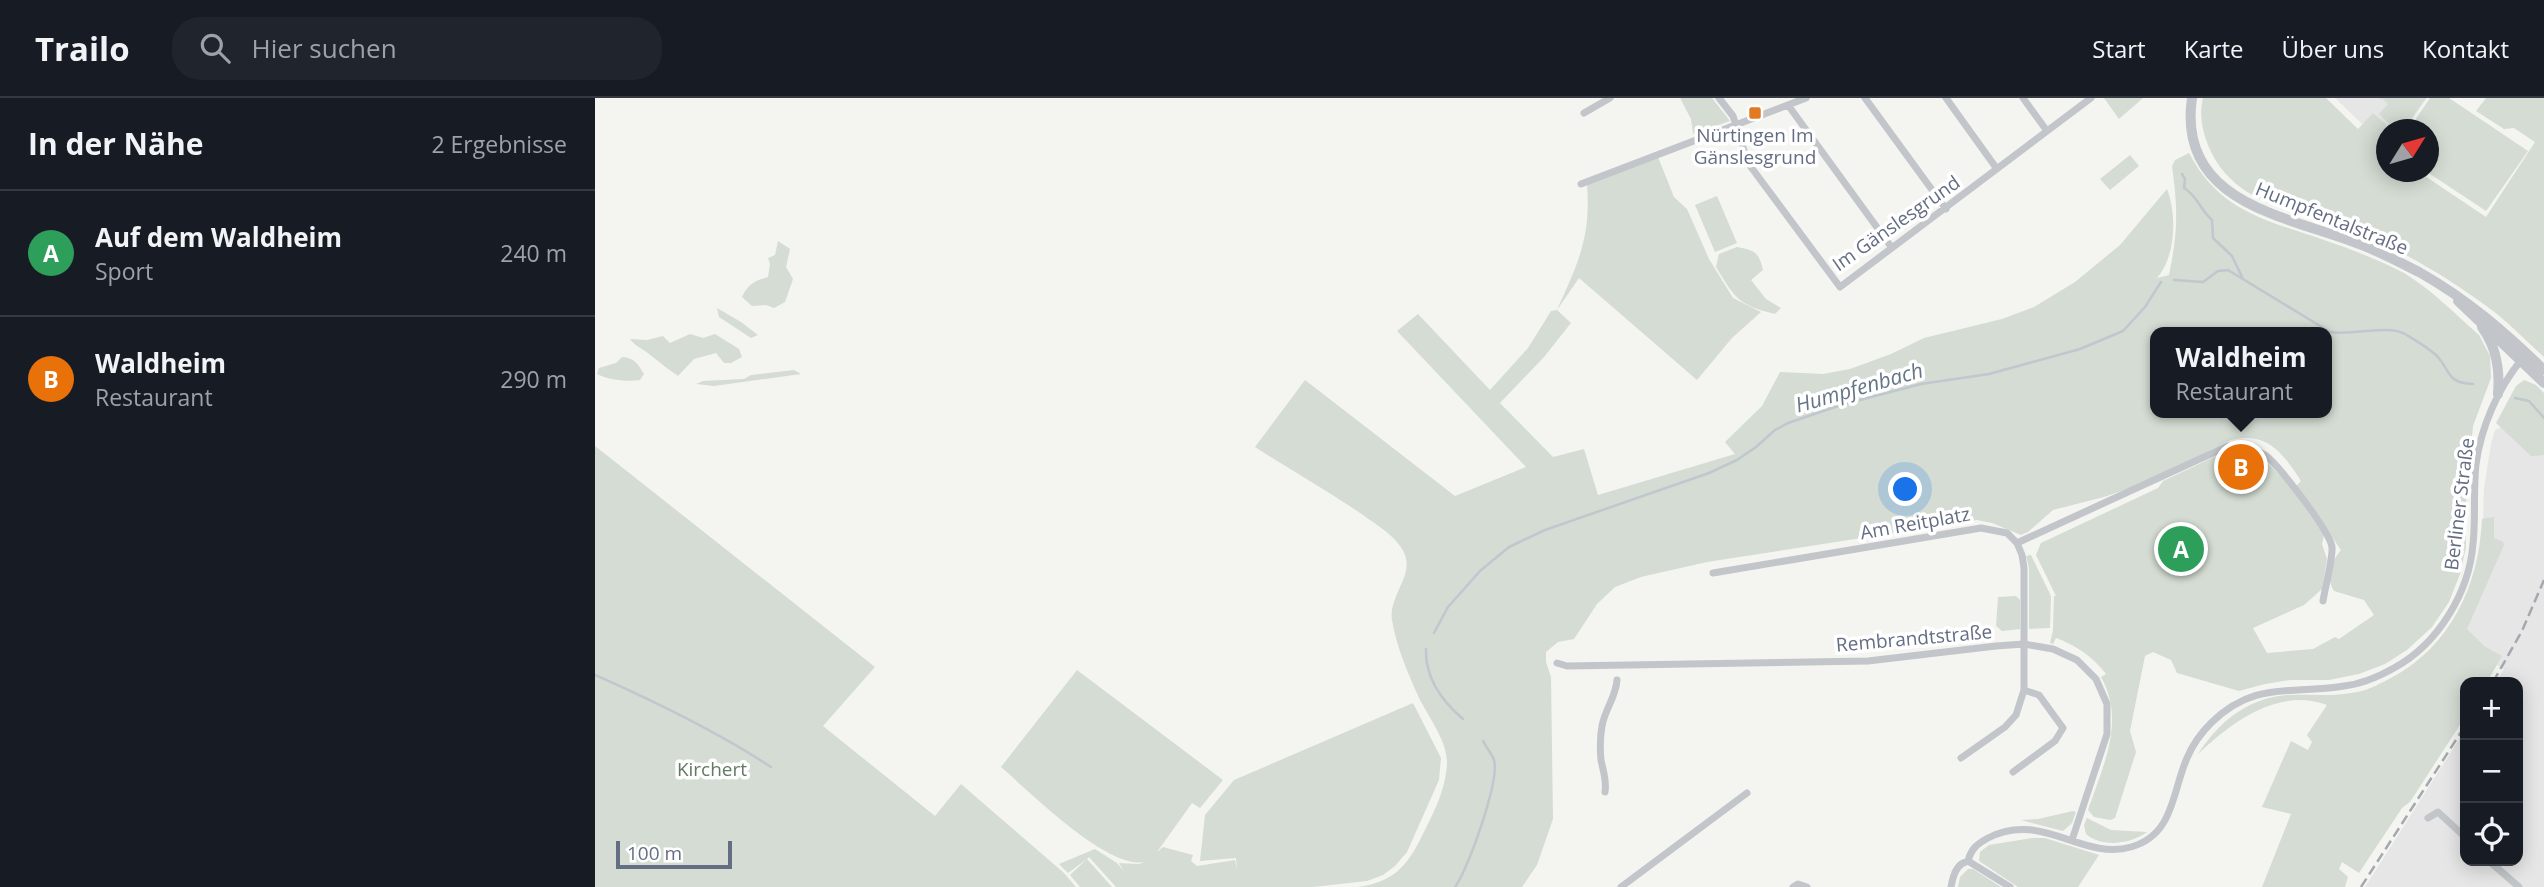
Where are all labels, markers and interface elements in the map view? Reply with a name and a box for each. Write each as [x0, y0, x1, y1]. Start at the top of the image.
search box [172, 17, 662, 80]
text: Trailo [35, 26, 130, 71]
icon: search [196, 29, 234, 67]
text: Hier suchen [252, 30, 397, 66]
text: Start [2092, 32, 2146, 65]
text: Karte [2184, 32, 2244, 65]
text: Über uns [2282, 32, 2384, 65]
text: Kontakt [2422, 32, 2509, 65]
marker: Nürtingen Im Gänslesgrund [1747, 105, 1763, 121]
north arrow [2376, 119, 2439, 182]
place label: Nürtingen Im Gänslesgrund [1694, 122, 1816, 170]
text: In der Nähe [28, 123, 204, 164]
text: 2 Ergebnisse [431, 128, 567, 160]
street label: Im Gänslesgrund [1827, 169, 1965, 277]
street label: Humpfentalstraße [2252, 176, 2412, 260]
text: Auf dem Waldheim [95, 219, 342, 255]
text: A [43, 237, 59, 269]
text: 240 m [500, 237, 567, 269]
text: Sport [95, 255, 153, 287]
popup [2150, 327, 2332, 418]
text: Waldheim [2175, 339, 2307, 375]
text: Waldheim [95, 345, 226, 381]
water label: Humpfenbach [1792, 355, 1926, 419]
text: B [43, 363, 59, 395]
text: 290 m [500, 363, 567, 395]
text: Restaurant [2175, 375, 2293, 407]
text: Restaurant [95, 381, 213, 413]
street label: Berliner Straße [2438, 436, 2480, 572]
pin: B [2218, 441, 2264, 493]
your location [1888, 472, 1922, 506]
street label: Am Reitplatz [1858, 501, 1972, 545]
pin: A [2158, 523, 2204, 575]
street label: Rembrandtstraße [1835, 618, 1993, 658]
map controls [2460, 677, 2523, 866]
button: + [2460, 677, 2523, 740]
button: − [2460, 740, 2523, 803]
park label: Kirchert [677, 756, 747, 782]
button: locate [2460, 803, 2523, 866]
scale bar [616, 838, 731, 870]
text: 100 m [627, 840, 682, 866]

